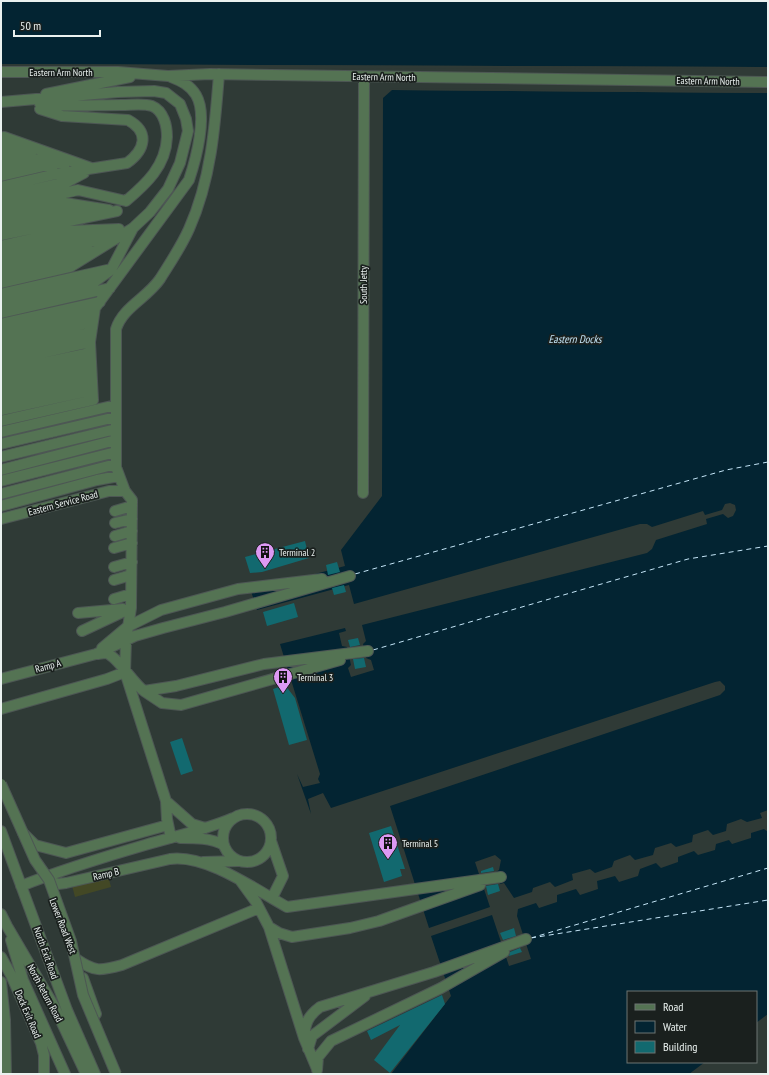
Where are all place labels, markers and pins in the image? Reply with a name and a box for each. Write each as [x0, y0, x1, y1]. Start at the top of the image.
building icon: Terminal 2 [254, 541, 276, 569]
place label: Terminal 2 [279, 546, 315, 559]
building icon: Terminal 3 [272, 666, 294, 694]
place label: Terminal 3 [297, 671, 333, 684]
building icon: Terminal 5 [377, 832, 399, 860]
place label: Terminal 5 [402, 837, 438, 850]

